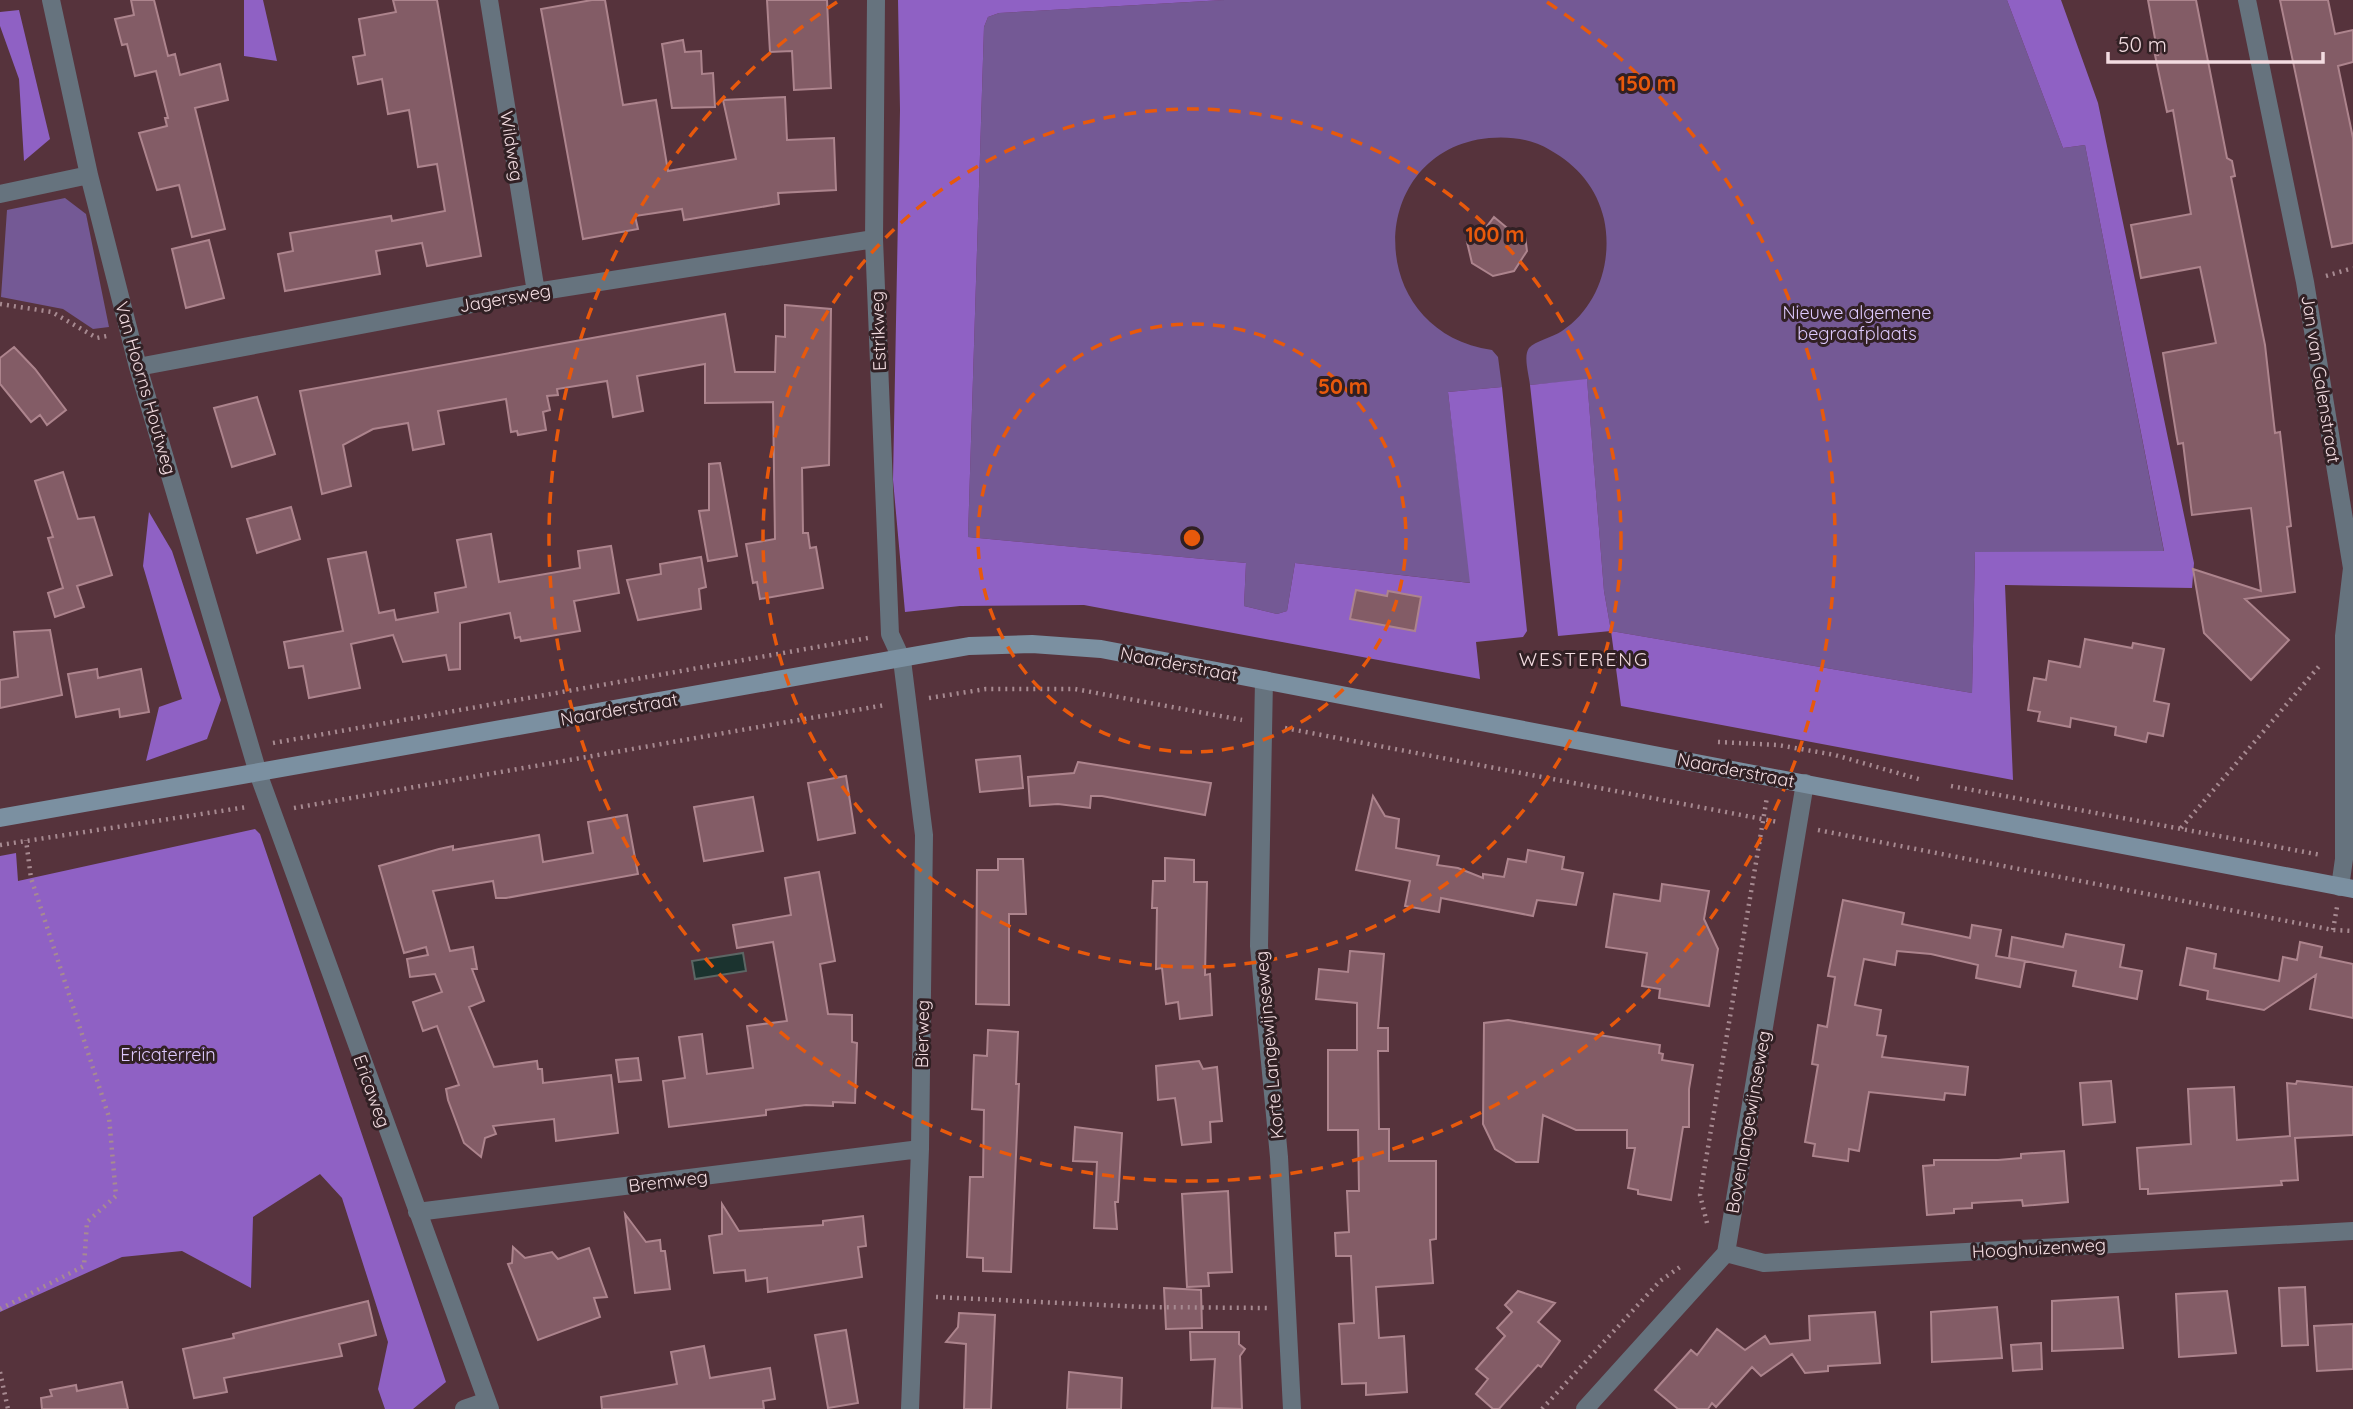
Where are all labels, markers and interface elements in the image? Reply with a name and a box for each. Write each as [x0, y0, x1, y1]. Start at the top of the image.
scale bar [2108, 21, 2323, 65]
text: 50 m [2118, 31, 2167, 57]
text: 150 m [1618, 70, 1676, 96]
street label: Wildweg [495, 109, 529, 183]
text: 100 m [1465, 221, 1525, 247]
street label: Jagersweg [457, 279, 553, 317]
street label: Estrikweg [865, 291, 891, 371]
street label: Jan van Galenstraat [2296, 293, 2346, 465]
street label: Van Hoorns Houtweg [110, 299, 182, 477]
park label: Nieuwe algemene begraafplaats [1782, 301, 1932, 345]
text: 50 m [1318, 373, 1368, 399]
centre of rings [1180, 526, 1204, 550]
street label: Naarderstraat [1118, 641, 1240, 687]
district label: WESTERENG [1519, 647, 1649, 671]
street label: Naarderstraat [558, 687, 680, 731]
street label: Naarderstraat [1675, 747, 1797, 793]
street label: Korte Langewijnseweg [1249, 950, 1289, 1140]
street label: Bierweg [910, 1000, 934, 1068]
street label: Bovenlangewijnseweg [1721, 1029, 1775, 1215]
park label: Ericaterrein [120, 1043, 216, 1066]
street label: Ericaweg [348, 1051, 396, 1131]
street label: Bremweg [627, 1165, 709, 1197]
street label: Hooghuizenweg [1971, 1233, 2107, 1263]

